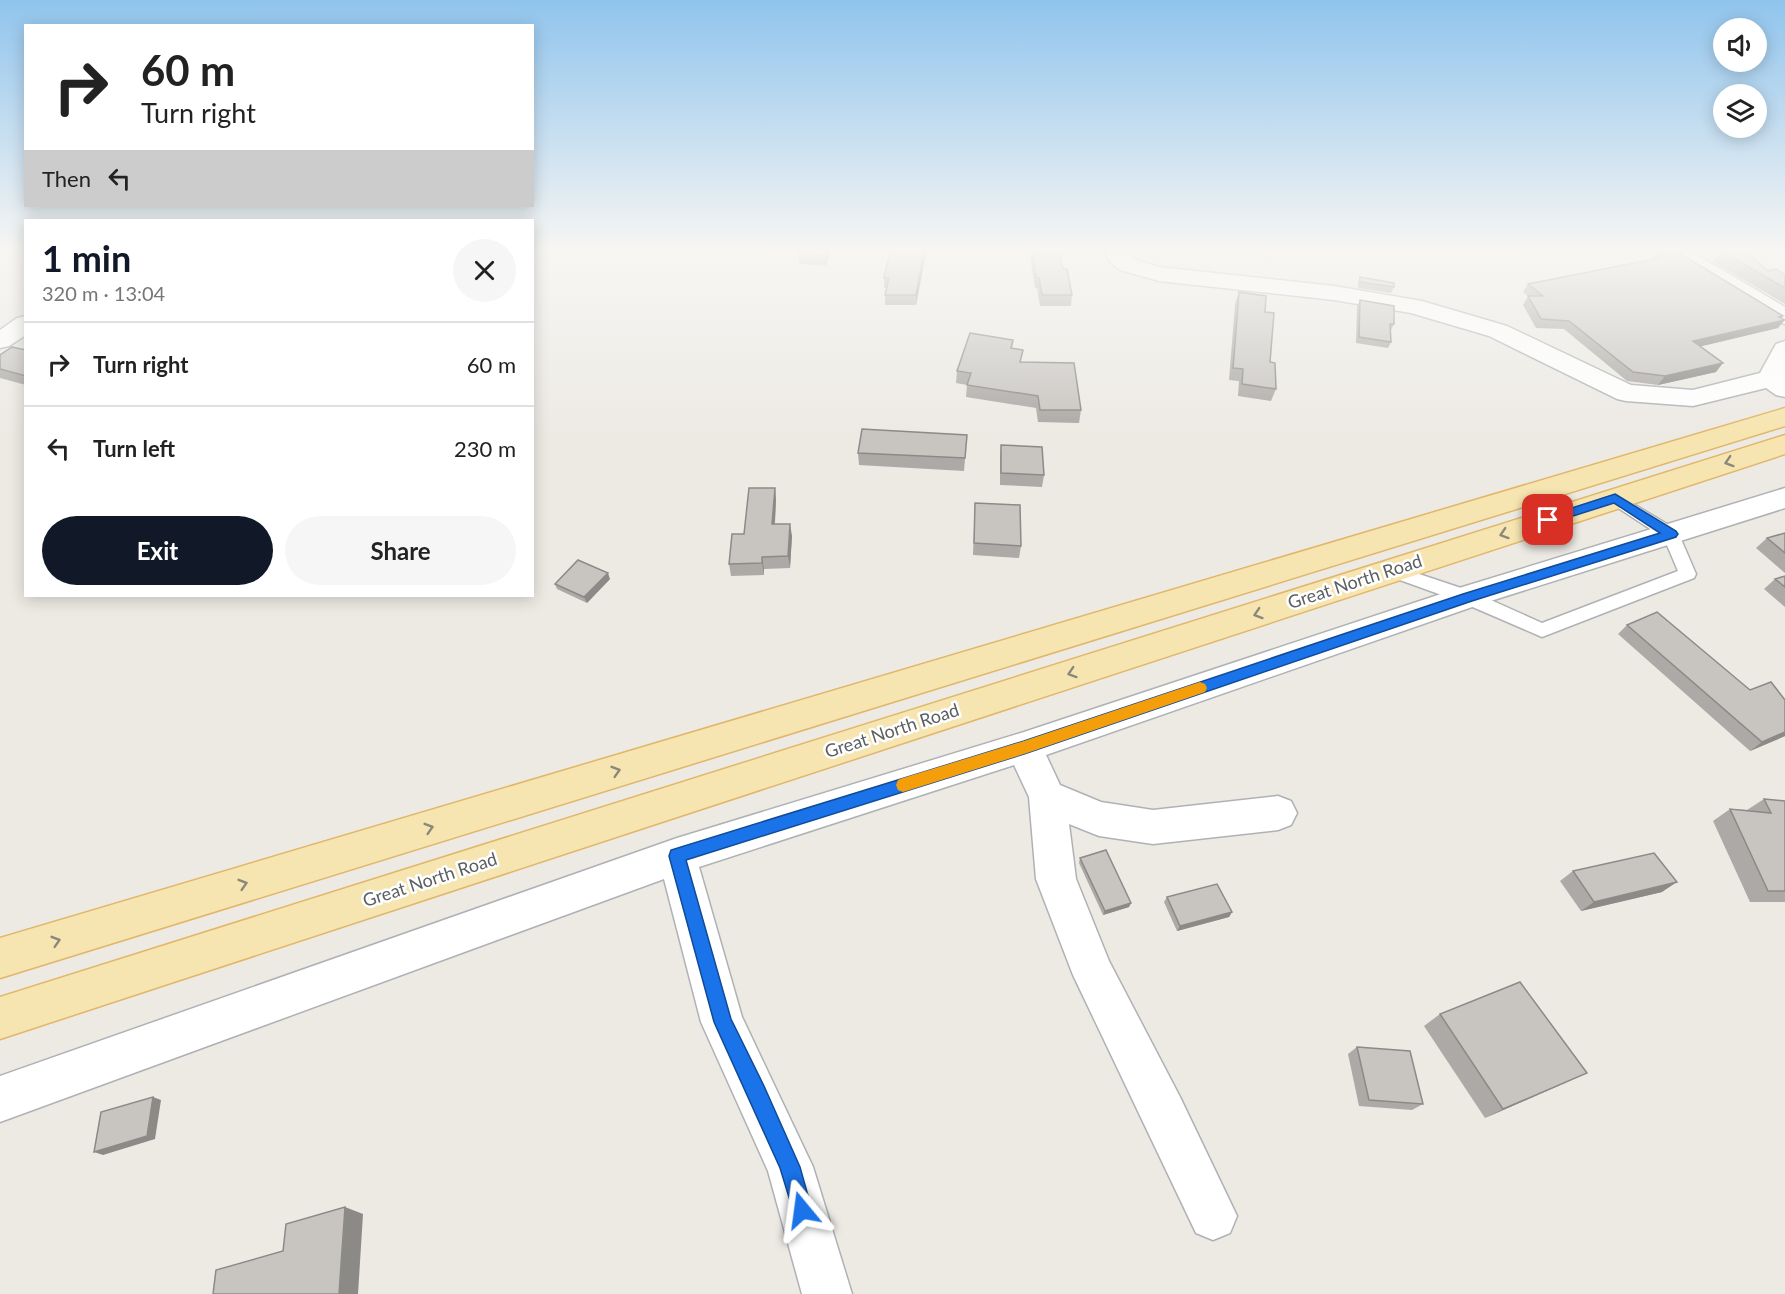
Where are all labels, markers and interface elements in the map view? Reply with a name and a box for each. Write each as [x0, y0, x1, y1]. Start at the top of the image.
map controls [1713, 18, 1767, 138]
button: sound [1713, 18, 1767, 72]
text: 60 m [141, 45, 235, 95]
icon: right [42, 48, 120, 126]
button: layers [1713, 84, 1767, 138]
text: Turn right [141, 96, 256, 129]
icon: left [103, 162, 136, 195]
text: Then [42, 165, 91, 192]
text: 1 min [42, 236, 131, 280]
button: close [453, 239, 516, 302]
text: 320 m · 13:04 [42, 281, 165, 305]
icon: right [42, 348, 75, 381]
text: Turn right [93, 351, 188, 378]
text: 60 m [467, 351, 516, 378]
icon: left [42, 432, 75, 465]
text: Turn left [93, 435, 175, 462]
text: 230 m [454, 435, 516, 462]
one-way arrow [1724, 455, 1735, 467]
pin [1522, 494, 1573, 545]
icon: arrive [1531, 503, 1564, 536]
button: Exit [42, 516, 273, 585]
button: Share [285, 516, 516, 585]
one-way arrow [1499, 527, 1510, 540]
street label: Great North Road [1285, 549, 1425, 613]
one-way arrow [1253, 606, 1264, 619]
one-way arrow [1067, 666, 1078, 678]
street label: Great North Road [822, 698, 962, 762]
one-way arrow [610, 766, 621, 778]
one-way arrow [423, 823, 434, 835]
street label: Great North Road [360, 847, 500, 911]
one-way arrow [237, 879, 248, 891]
one-way arrow [50, 936, 61, 948]
position arrow [770, 1178, 834, 1242]

